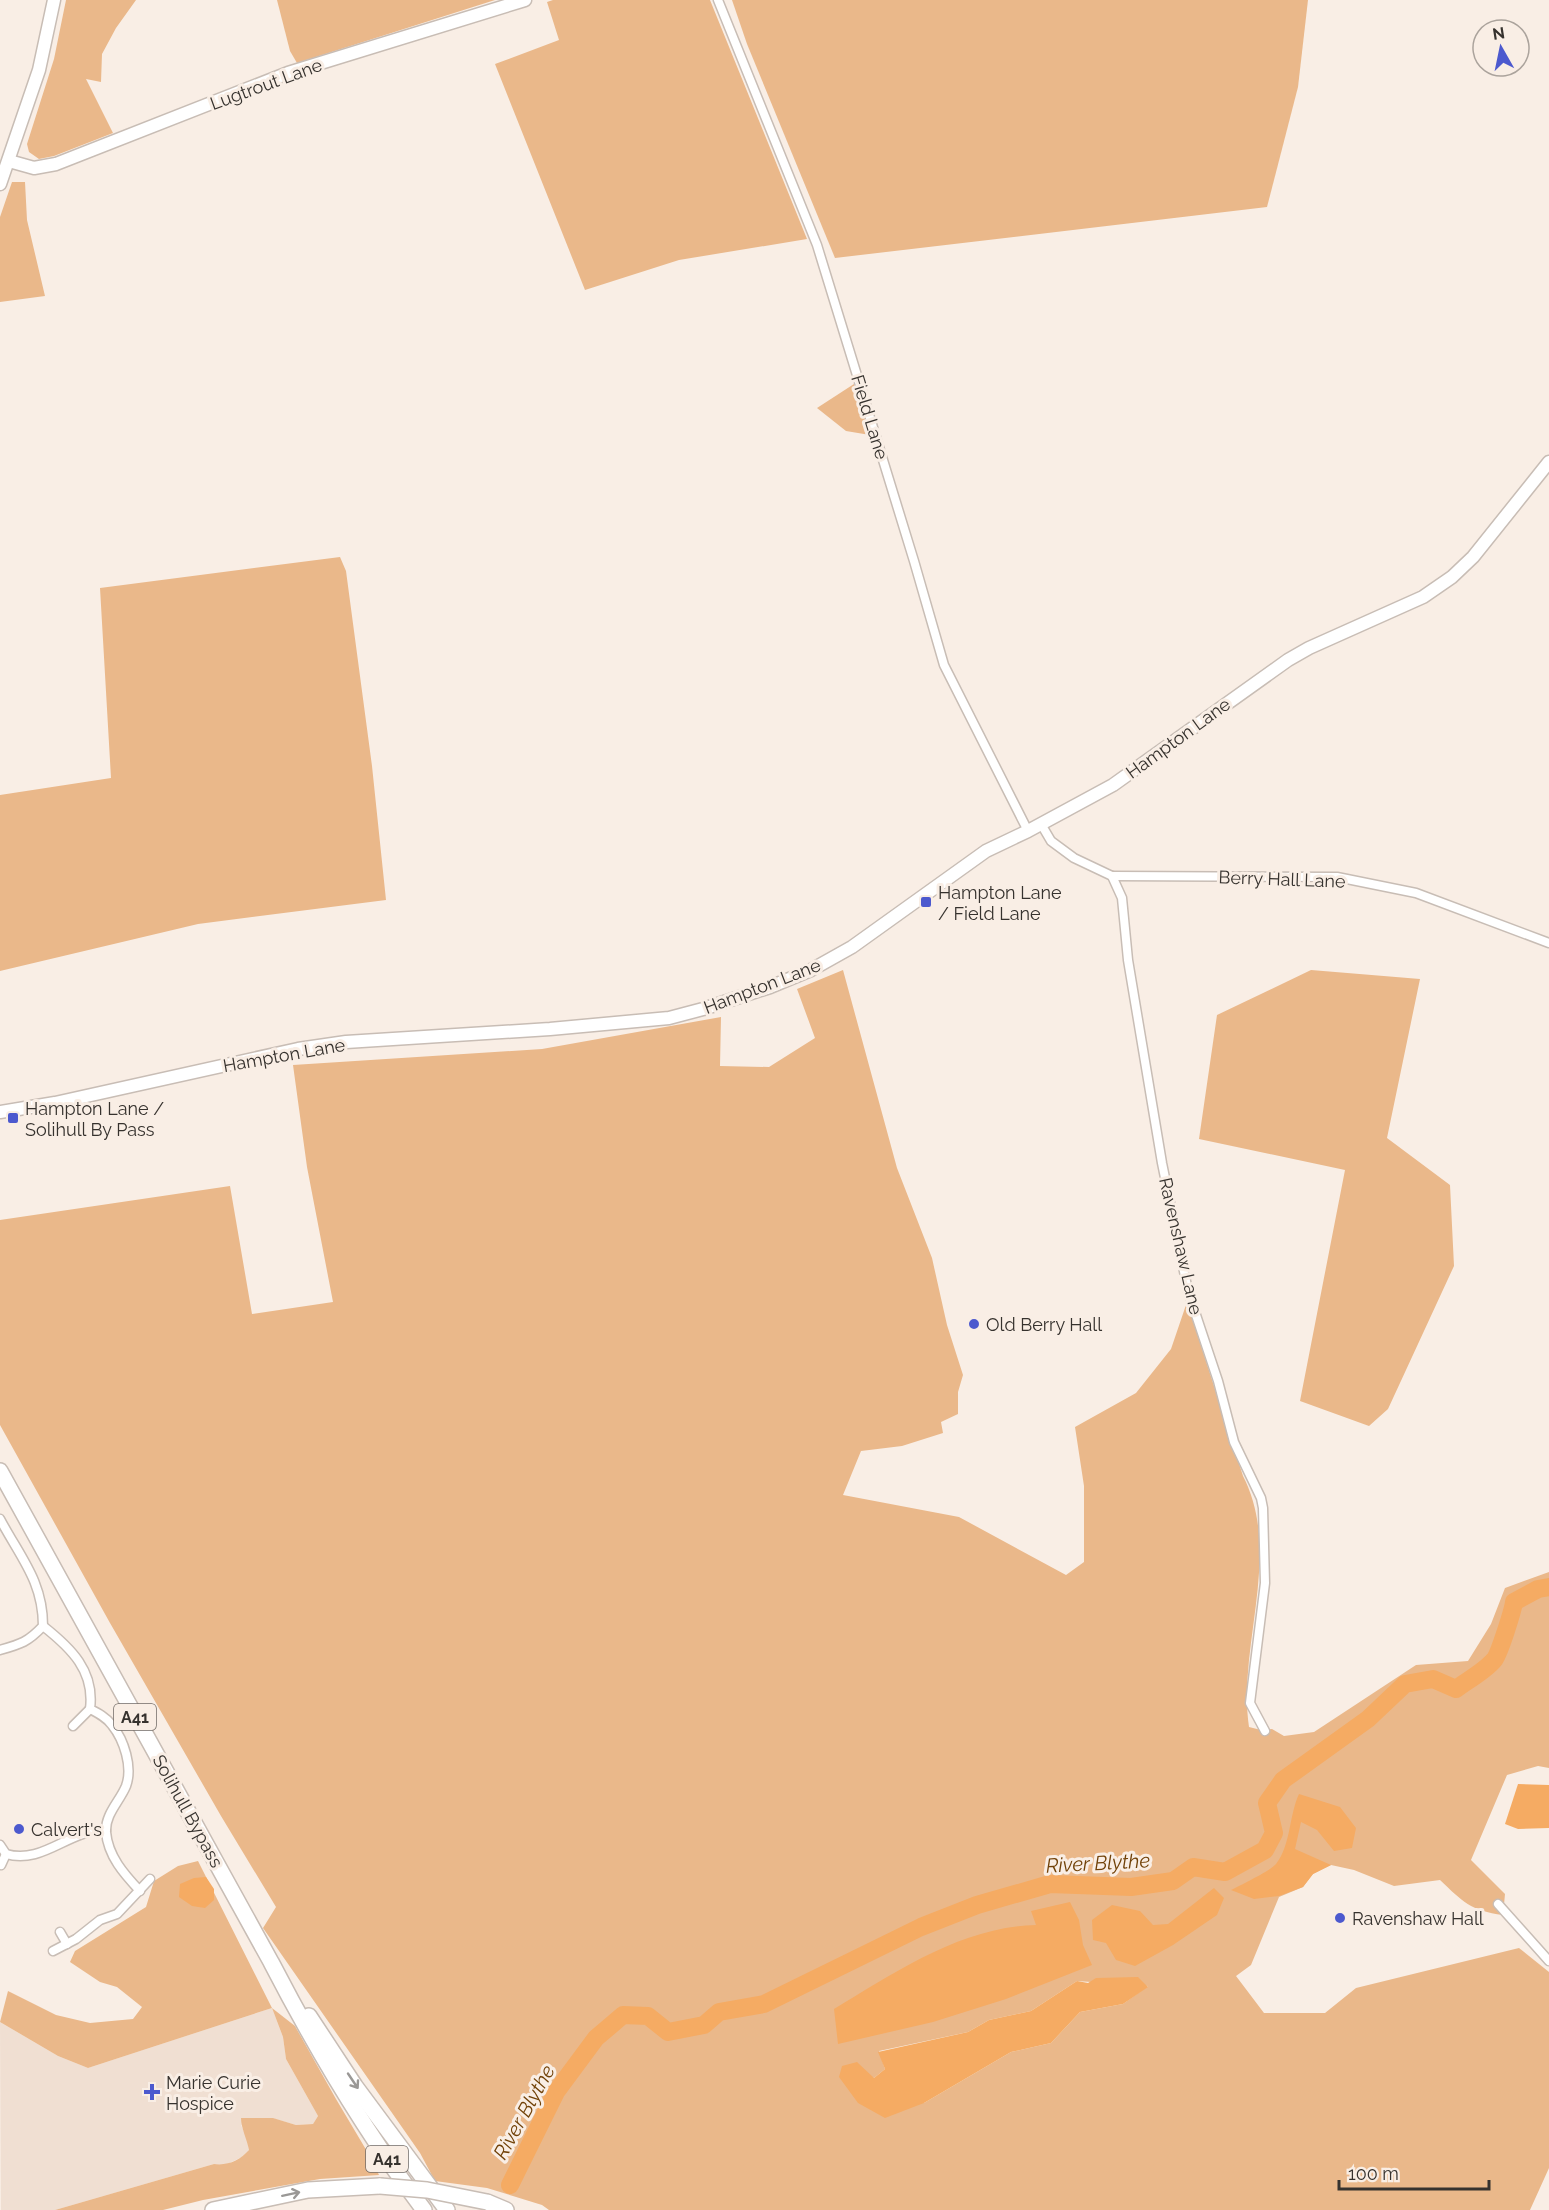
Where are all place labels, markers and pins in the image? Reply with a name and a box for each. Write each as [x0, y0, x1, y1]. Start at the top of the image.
place label: Hampton Lane / Field Lane [938, 882, 1062, 924]
marker: Hampton Lane / Field Lane [919, 895, 933, 909]
place label: Hampton Lane / Solihull By Pass [25, 1098, 164, 1140]
marker: Hampton Lane / Solihull By Pass [6, 1111, 20, 1125]
place label: Old Berry Hall [986, 1314, 1102, 1335]
marker: Old Berry Hall [967, 1317, 981, 1331]
place label: Calvert's [31, 1819, 102, 1840]
marker: Calvert's [12, 1822, 26, 1836]
place label: Ravenshaw Hall [1352, 1908, 1484, 1929]
marker: Ravenshaw Hall [1333, 1911, 1347, 1925]
place label: Marie Curie Hospice [166, 2072, 261, 2114]
marker: Marie Curie Hospice [143, 2083, 161, 2101]

